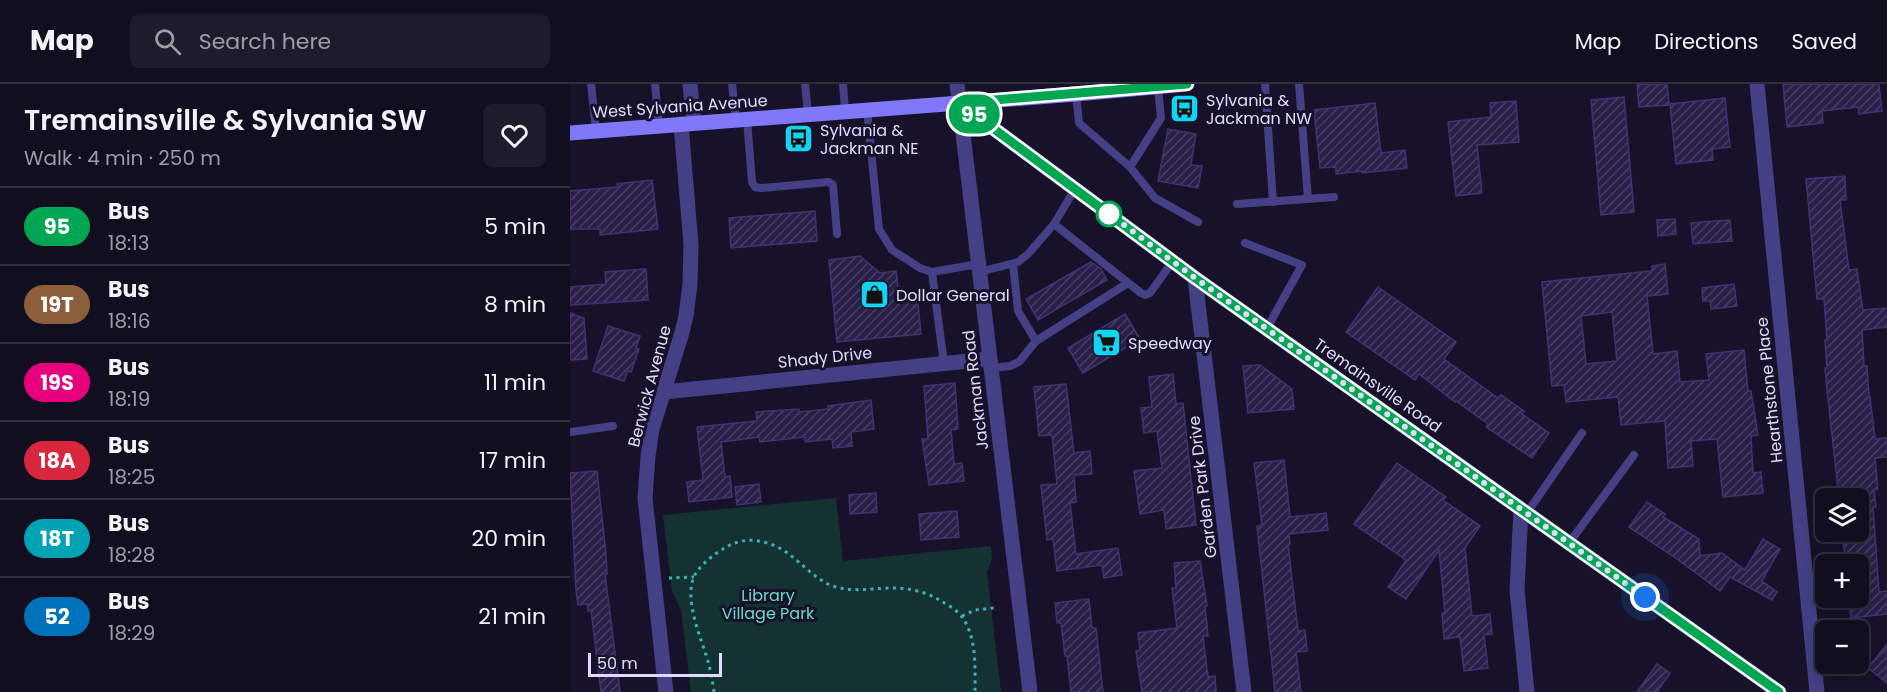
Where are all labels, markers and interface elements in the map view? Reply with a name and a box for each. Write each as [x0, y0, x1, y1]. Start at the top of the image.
search box [130, 14, 550, 68]
text: Map [30, 21, 94, 60]
icon: search [151, 25, 184, 58]
text: Search here [199, 26, 331, 57]
text: Map [1575, 27, 1621, 56]
text: Directions [1654, 27, 1758, 56]
text: Saved [1791, 27, 1857, 56]
street label: West Sylvania Avenue [592, 89, 768, 124]
place label: Sylvania & Jackman NW [1206, 89, 1312, 130]
bus stop icon: Sylvania & Jackman NW [1169, 93, 1201, 125]
line badge: 95 [947, 94, 1001, 134]
text: 95 [961, 100, 987, 129]
text: Tremainsville & Sylvania SW [24, 101, 426, 140]
button: heart [483, 104, 546, 167]
place label: Sylvania & Jackman NE [820, 119, 919, 160]
bus stop icon: Sylvania & Jackman NE [783, 123, 815, 155]
text: Walk · 4 min · 250 m [24, 144, 221, 172]
text: Bus [108, 196, 150, 227]
unlabelled marker [1096, 201, 1122, 227]
text: 5 min [484, 211, 546, 242]
text: 95 [44, 212, 70, 241]
text: 18:13 [108, 229, 149, 257]
text: Bus [108, 274, 150, 305]
shop icon: Dollar General [859, 279, 891, 311]
place label: Dollar General [896, 284, 1010, 307]
text: 8 min [484, 289, 546, 320]
text: 19T [40, 290, 74, 319]
text: 18:16 [108, 307, 150, 335]
street label: Hearthstone Place [1750, 316, 1789, 464]
street label: Berwick Avenue [622, 323, 677, 450]
supermarket icon: Speedway [1091, 327, 1123, 359]
street label: Jackman Road [957, 329, 994, 451]
place label: Speedway [1128, 332, 1212, 355]
street label: Tremainsville Road [1309, 333, 1446, 438]
street label: Shady Drive [777, 341, 873, 374]
text: Bus [108, 352, 150, 383]
text: 11 min [484, 367, 546, 398]
text: 19S [40, 368, 74, 397]
text: 18:19 [108, 385, 150, 413]
street label: Garden Park Drive [1182, 414, 1223, 559]
text: Bus [108, 430, 150, 461]
text: 17 min [479, 445, 546, 476]
text: 18A [39, 446, 75, 475]
text: 18:25 [108, 463, 155, 491]
map controls [1815, 488, 1869, 674]
button: layers [1815, 488, 1869, 542]
text: Bus [108, 508, 150, 539]
text: 20 min [472, 523, 546, 554]
text: 18T [40, 524, 74, 553]
text: 18:28 [108, 541, 155, 569]
button: + [1815, 554, 1869, 608]
your location [1630, 582, 1660, 612]
park label: Library Village Park [722, 584, 815, 625]
text: Bus [108, 586, 150, 617]
text: 21 min [478, 601, 546, 632]
text: 52 [44, 602, 70, 631]
text: 18:29 [108, 619, 155, 647]
button: − [1815, 620, 1869, 674]
scale bar [588, 650, 722, 678]
text: 50 m [597, 652, 638, 675]

